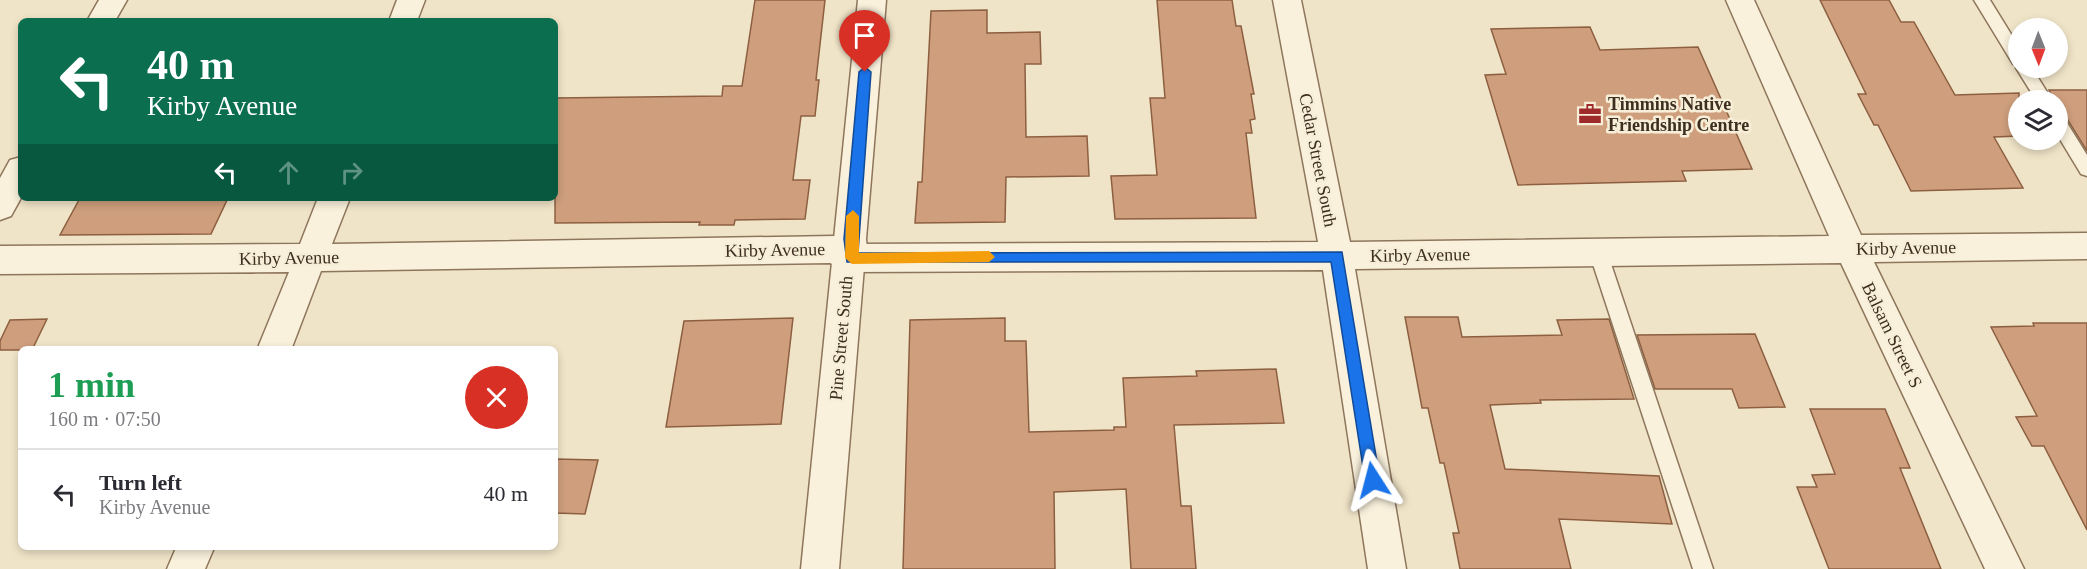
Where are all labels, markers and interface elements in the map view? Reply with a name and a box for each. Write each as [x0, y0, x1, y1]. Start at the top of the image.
pin [839, 10, 890, 72]
north arrow [2008, 18, 2068, 78]
map controls [2008, 18, 2068, 150]
icon: arrive [848, 19, 881, 52]
icon: left [48, 42, 126, 120]
text: 40 m [147, 42, 235, 88]
button: layers [2008, 90, 2068, 150]
text: Kirby Avenue [147, 91, 297, 121]
street label: Cedar Street South [1295, 91, 1341, 229]
place label: Timmins Native Friendship Centre [1608, 94, 1749, 135]
office icon: Timmins Native Friendship Centre [1577, 101, 1603, 127]
icon: left [209, 156, 242, 189]
icon: ahead [272, 156, 305, 189]
icon: right [335, 156, 368, 189]
street label: Kirby Avenue [1856, 237, 1956, 259]
street label: Kirby Avenue [725, 239, 825, 261]
street label: Kirby Avenue [1370, 244, 1470, 266]
street label: Kirby Avenue [239, 247, 339, 269]
street label: Pine Street South [826, 275, 856, 401]
street label: Balsam Street S [1858, 279, 1926, 391]
text: 1 min [48, 365, 135, 405]
button: close [465, 366, 528, 429]
text: 160 m · 07:50 [48, 408, 161, 430]
position arrow [1341, 448, 1405, 512]
text: Turn left [99, 470, 182, 495]
icon: left [48, 478, 81, 511]
text: 40 m [483, 481, 528, 506]
text: Kirby Avenue [99, 496, 210, 518]

